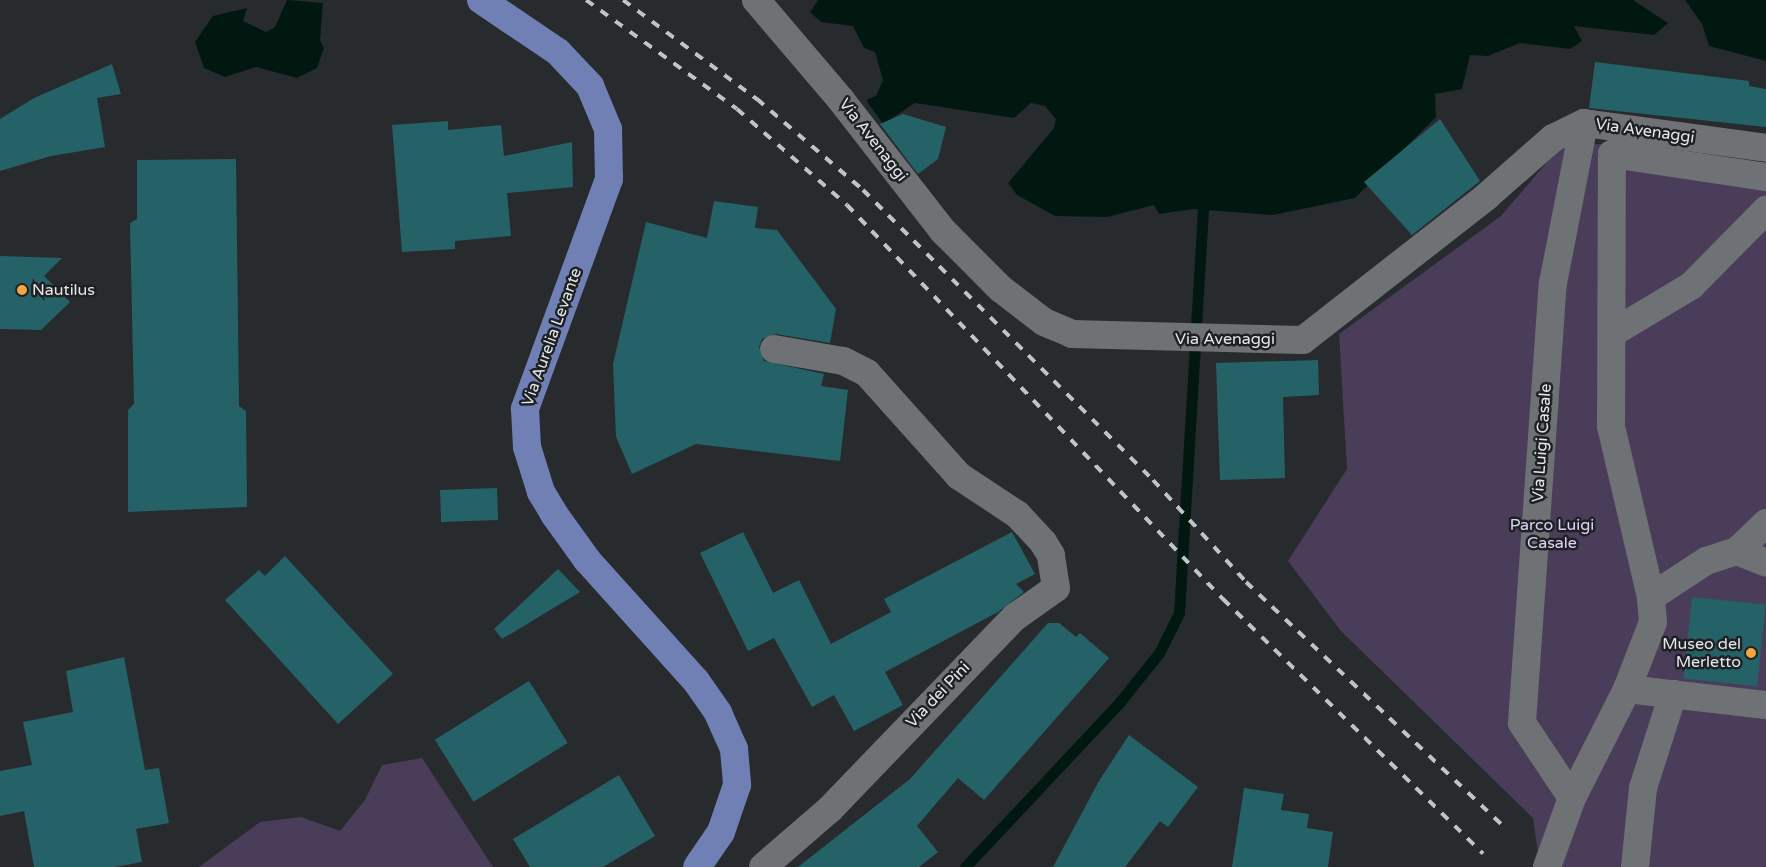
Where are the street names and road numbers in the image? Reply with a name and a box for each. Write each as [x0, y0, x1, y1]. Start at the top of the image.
street label: Via Avenaggi [835, 95, 911, 185]
street label: Via Avenaggi [1594, 115, 1696, 147]
street label: Via Aurelia Levante [518, 265, 586, 409]
street label: Via Avenaggi [1175, 329, 1275, 349]
street label: Via Luigi Casale [1528, 383, 1556, 503]
street label: Via dei Pini [902, 658, 974, 732]

